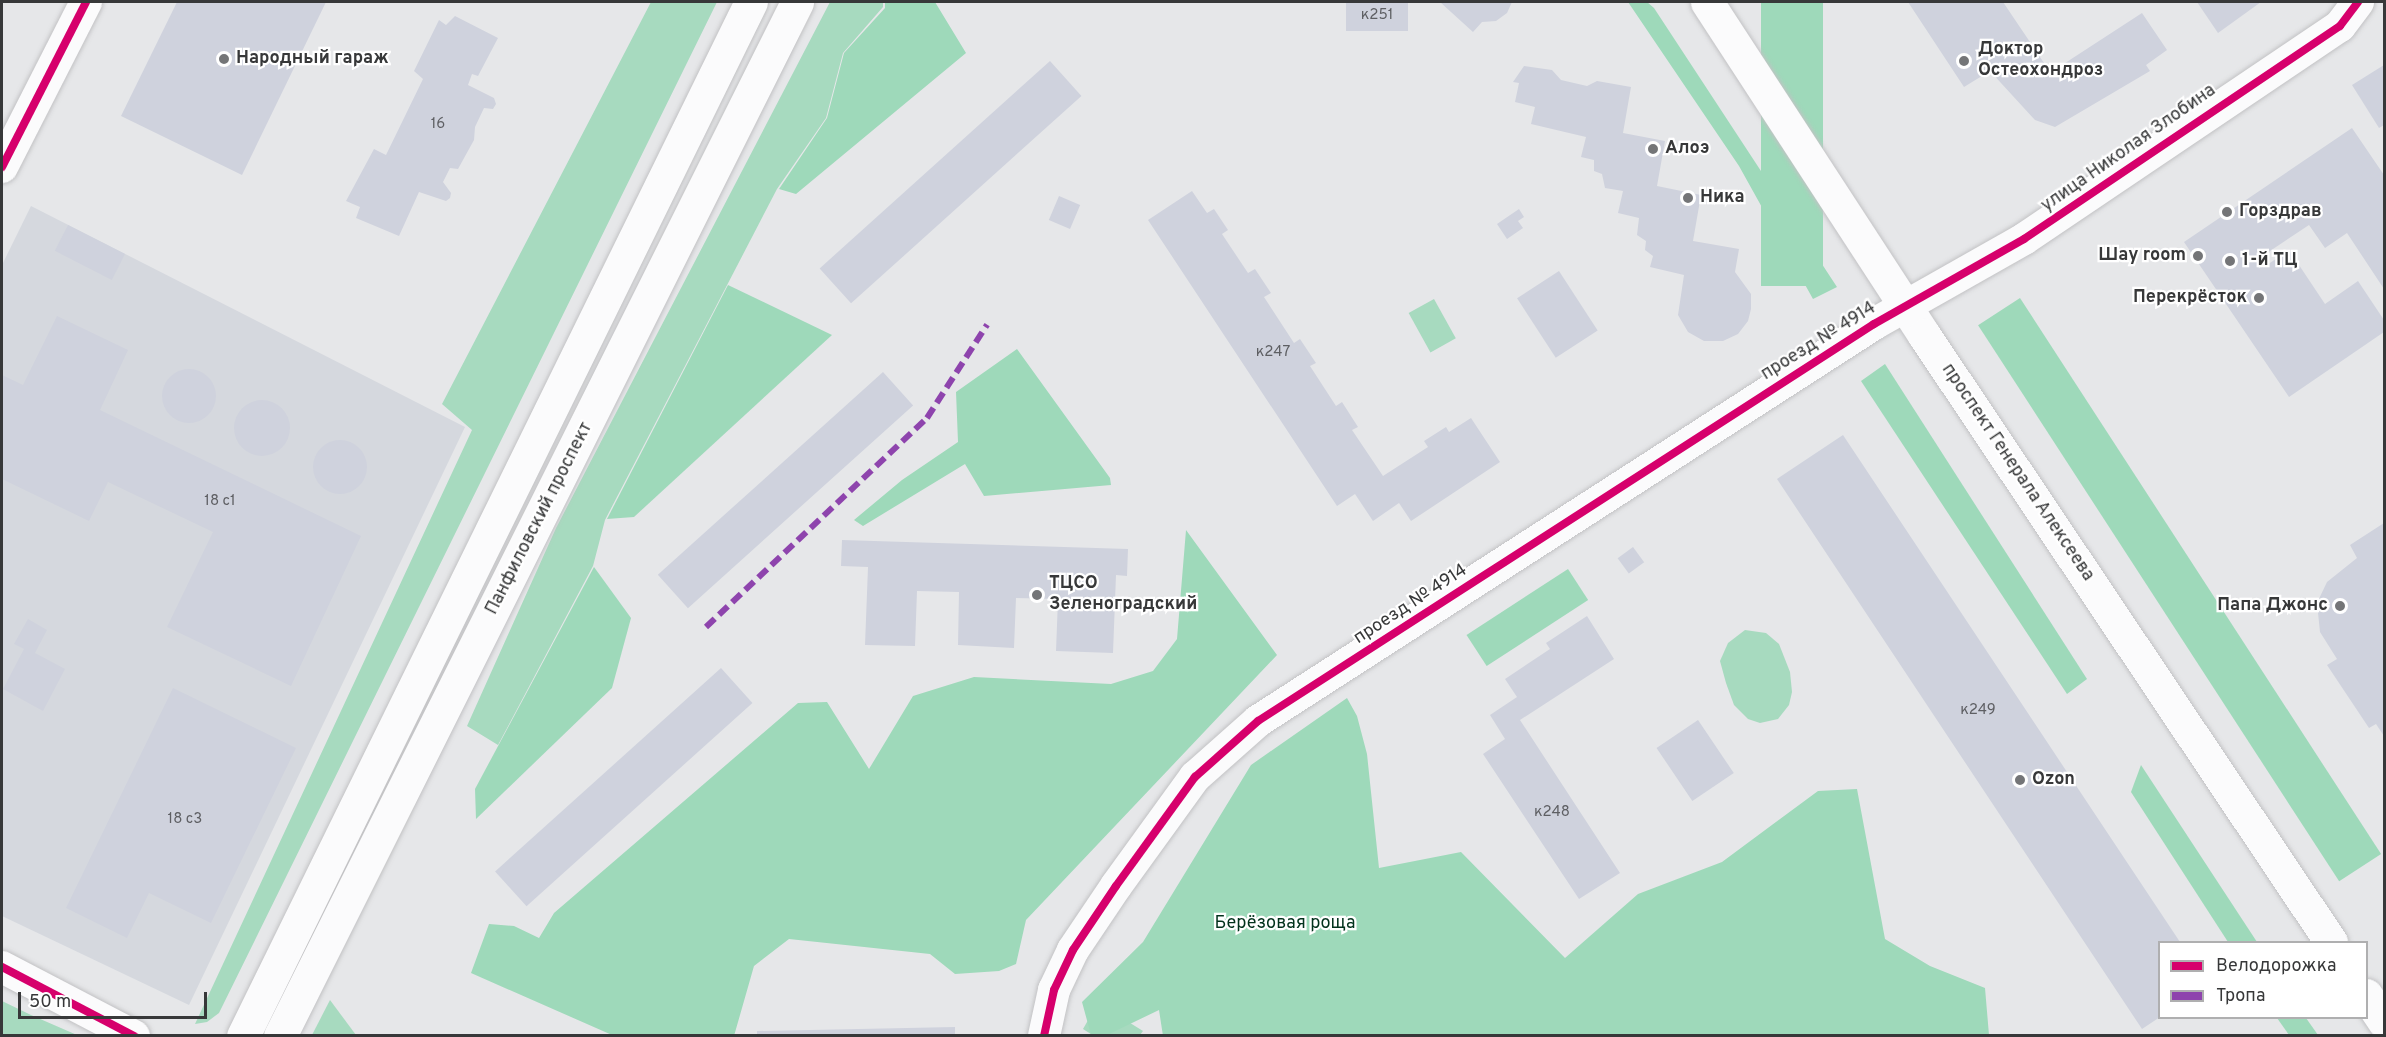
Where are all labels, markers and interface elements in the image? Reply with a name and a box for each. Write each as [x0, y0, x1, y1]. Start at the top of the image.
house number: к251 [1361, 7, 1393, 25]
place label: Доктор Остеохондроз [1978, 40, 2103, 82]
place label: Народный гараж [236, 48, 389, 70]
marker: Народный гараж [217, 52, 231, 66]
marker: Доктор Остеохондроз [1955, 52, 1973, 70]
street label: улица Николая Злобина [2038, 80, 2220, 218]
house number: 16 [431, 116, 445, 134]
place label: Алоэ [1665, 138, 1709, 160]
marker: Алоэ [1646, 142, 1660, 156]
place label: Ника [1700, 187, 1745, 209]
marker: Ника [1681, 191, 1695, 205]
place label: Горздрав [2239, 201, 2322, 223]
marker: Горздрав [2220, 205, 2234, 219]
place label: Шау room [2098, 245, 2186, 267]
marker: Шау room [2191, 249, 2205, 263]
place label: 1-й ТЦ [2242, 250, 2297, 272]
marker: 1-й ТЦ [2223, 254, 2237, 268]
place label: Перекрёсток [2133, 287, 2247, 309]
marker: Перекрёсток [2252, 291, 2266, 305]
street label: проезд № 4914 [1758, 298, 1880, 386]
house number: к247 [1256, 344, 1290, 362]
street label: проспект Генерала Алексеева [1936, 360, 2098, 586]
street label: Панфиловский проспект [482, 419, 598, 619]
house number: 18 с1 [204, 493, 236, 511]
street label: проезд № 4914 [1350, 560, 1472, 650]
place label: ТЦСО Зеленоградский [1049, 574, 1197, 616]
marker: ТЦСО Зеленоградский [1030, 588, 1044, 602]
place label: Папа Джонс [2217, 595, 2328, 617]
marker: Папа Джонс [2333, 599, 2347, 613]
house number: к249 [1960, 702, 1996, 720]
place label: Ozon [2032, 769, 2075, 791]
marker: Ozon [2013, 773, 2027, 787]
house number: к248 [1534, 804, 1570, 822]
house number: 18 с3 [168, 811, 202, 829]
park label: Берёзовая роща [1214, 913, 1356, 935]
legend [2158, 941, 2368, 1019]
text: Велодорожка [2216, 955, 2336, 978]
scale bar [21, 980, 210, 1018]
text: Тропа [2216, 985, 2265, 1008]
text: 50 m [29, 991, 71, 1014]

